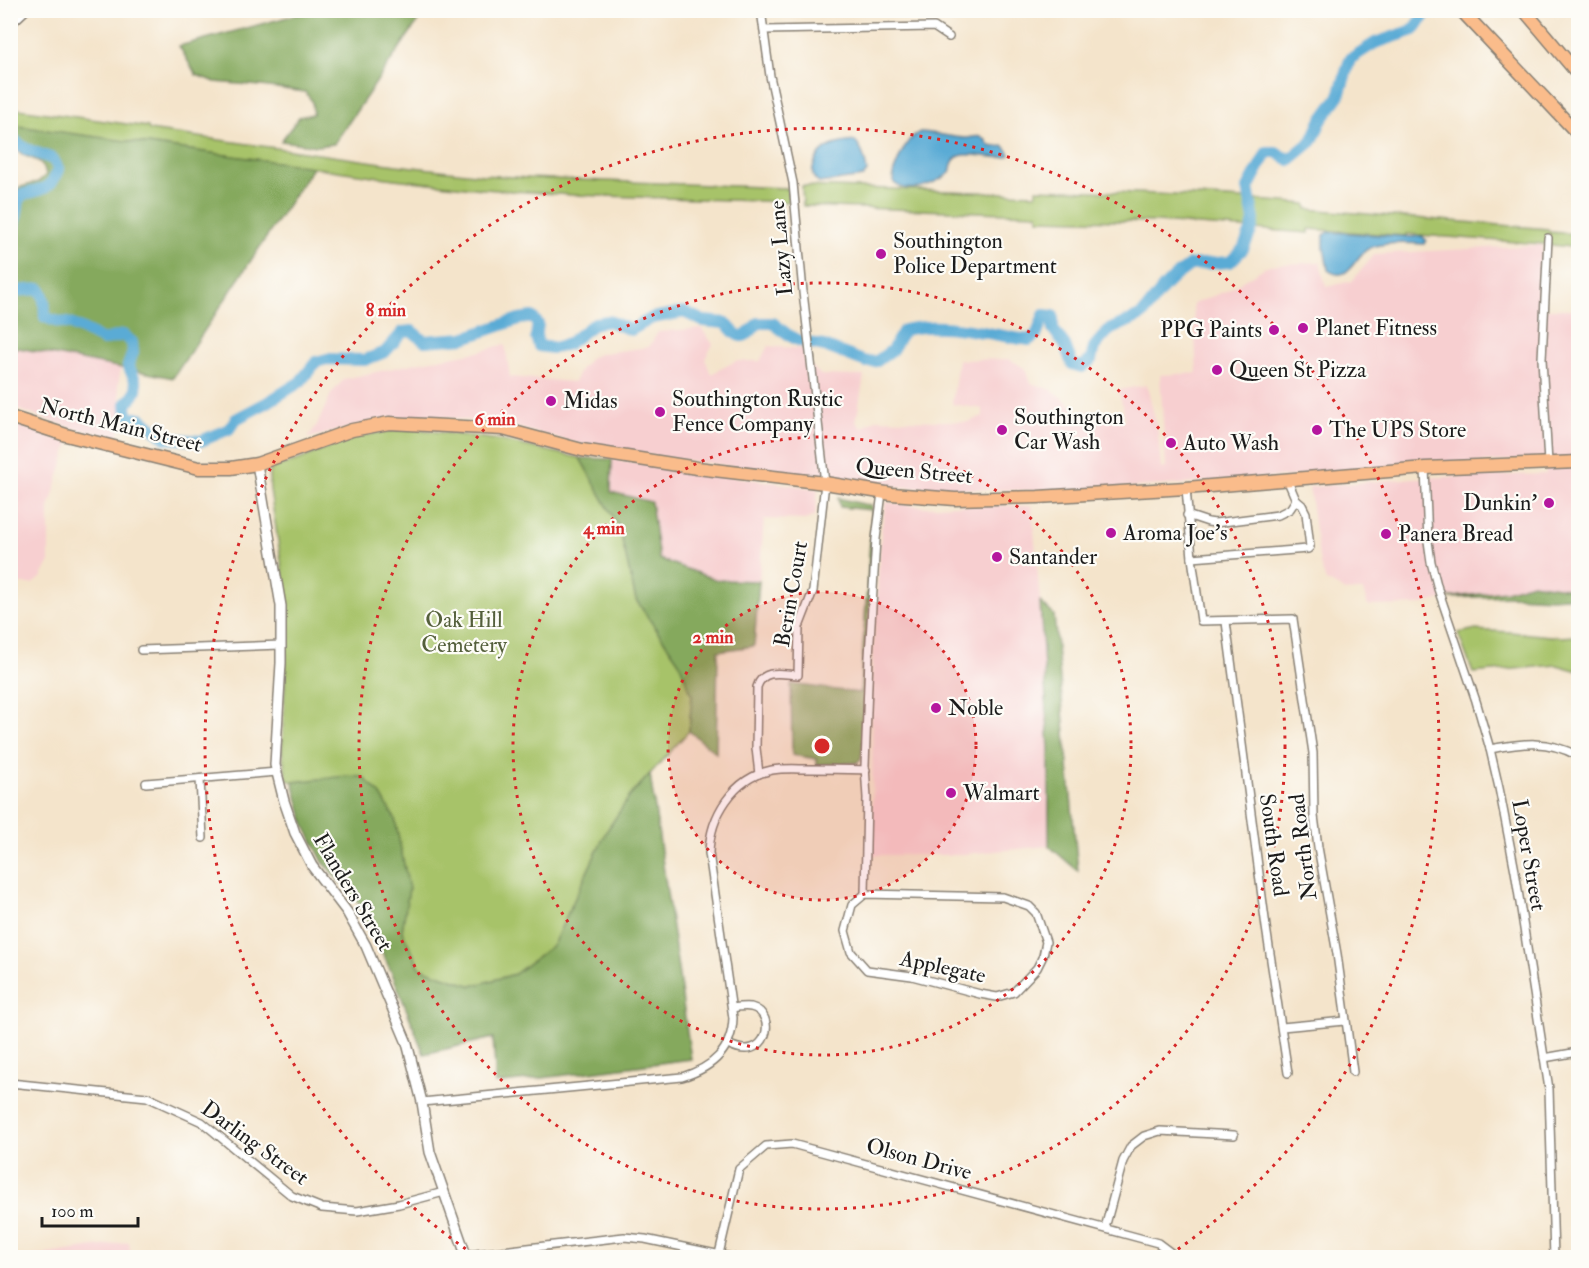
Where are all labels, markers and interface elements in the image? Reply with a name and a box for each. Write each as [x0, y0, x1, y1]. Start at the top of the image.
street label: Lazy Lane [763, 199, 799, 297]
place label: Southington Police Department [893, 227, 1057, 281]
marker: Southington Police Department [874, 247, 888, 261]
text: 8 min [366, 299, 407, 322]
place label: Planet Fitness [1315, 314, 1437, 342]
place label: PPG Paints [1160, 316, 1262, 344]
marker: Planet Fitness [1296, 321, 1310, 335]
marker: PPG Paints [1267, 323, 1281, 337]
place label: Queen St Pizza [1229, 356, 1367, 384]
marker: Queen St Pizza [1210, 363, 1224, 377]
place label: Southington Rustic Fence Company [672, 385, 843, 439]
place label: Midas [563, 387, 617, 415]
street label: North Main Street [37, 391, 205, 459]
marker: Midas [544, 394, 558, 408]
place label: Southington Car Wash [1014, 403, 1124, 456]
marker: Southington Rustic Fence Company [653, 405, 667, 419]
text: 6 min [475, 408, 516, 431]
place label: The UPS Store [1329, 416, 1466, 444]
marker: Southington Car Wash [995, 423, 1009, 437]
marker: The UPS Store [1310, 423, 1324, 437]
place label: Auto Wash [1182, 429, 1279, 457]
marker: Auto Wash [1164, 436, 1178, 450]
street label: Queen Street [854, 452, 974, 490]
place label: Dunkin' [1463, 489, 1537, 517]
marker: Dunkin' [1542, 496, 1556, 510]
text: 4 min [582, 517, 625, 540]
place label: Aroma Joe's [1122, 519, 1228, 547]
place label: Panera Bread [1398, 520, 1513, 548]
marker: Aroma Joe's [1104, 526, 1118, 540]
marker: Panera Bread [1379, 527, 1393, 541]
street label: Berin Court [768, 539, 814, 649]
place label: Santander [1009, 543, 1098, 571]
marker: Santander [990, 550, 1004, 564]
park label: Oak Hill Cemetery [421, 606, 507, 659]
text: 2 min [693, 626, 734, 649]
place label: Noble [948, 694, 1003, 722]
marker: Noble [929, 701, 943, 715]
centre of rings [812, 736, 832, 756]
place label: Walmart [962, 779, 1040, 807]
marker: Walmart [944, 786, 958, 800]
street label: South Road [1253, 792, 1295, 898]
street label: North Road [1283, 792, 1323, 902]
street label: Loper Street [1504, 797, 1553, 913]
street label: Flanders Street [307, 828, 399, 956]
street label: Applegate [896, 944, 988, 991]
street label: Darling Street [196, 1095, 314, 1191]
street label: Olson Drive [863, 1132, 975, 1186]
scale bar [42, 1190, 138, 1228]
text: 100 m [51, 1200, 94, 1223]

